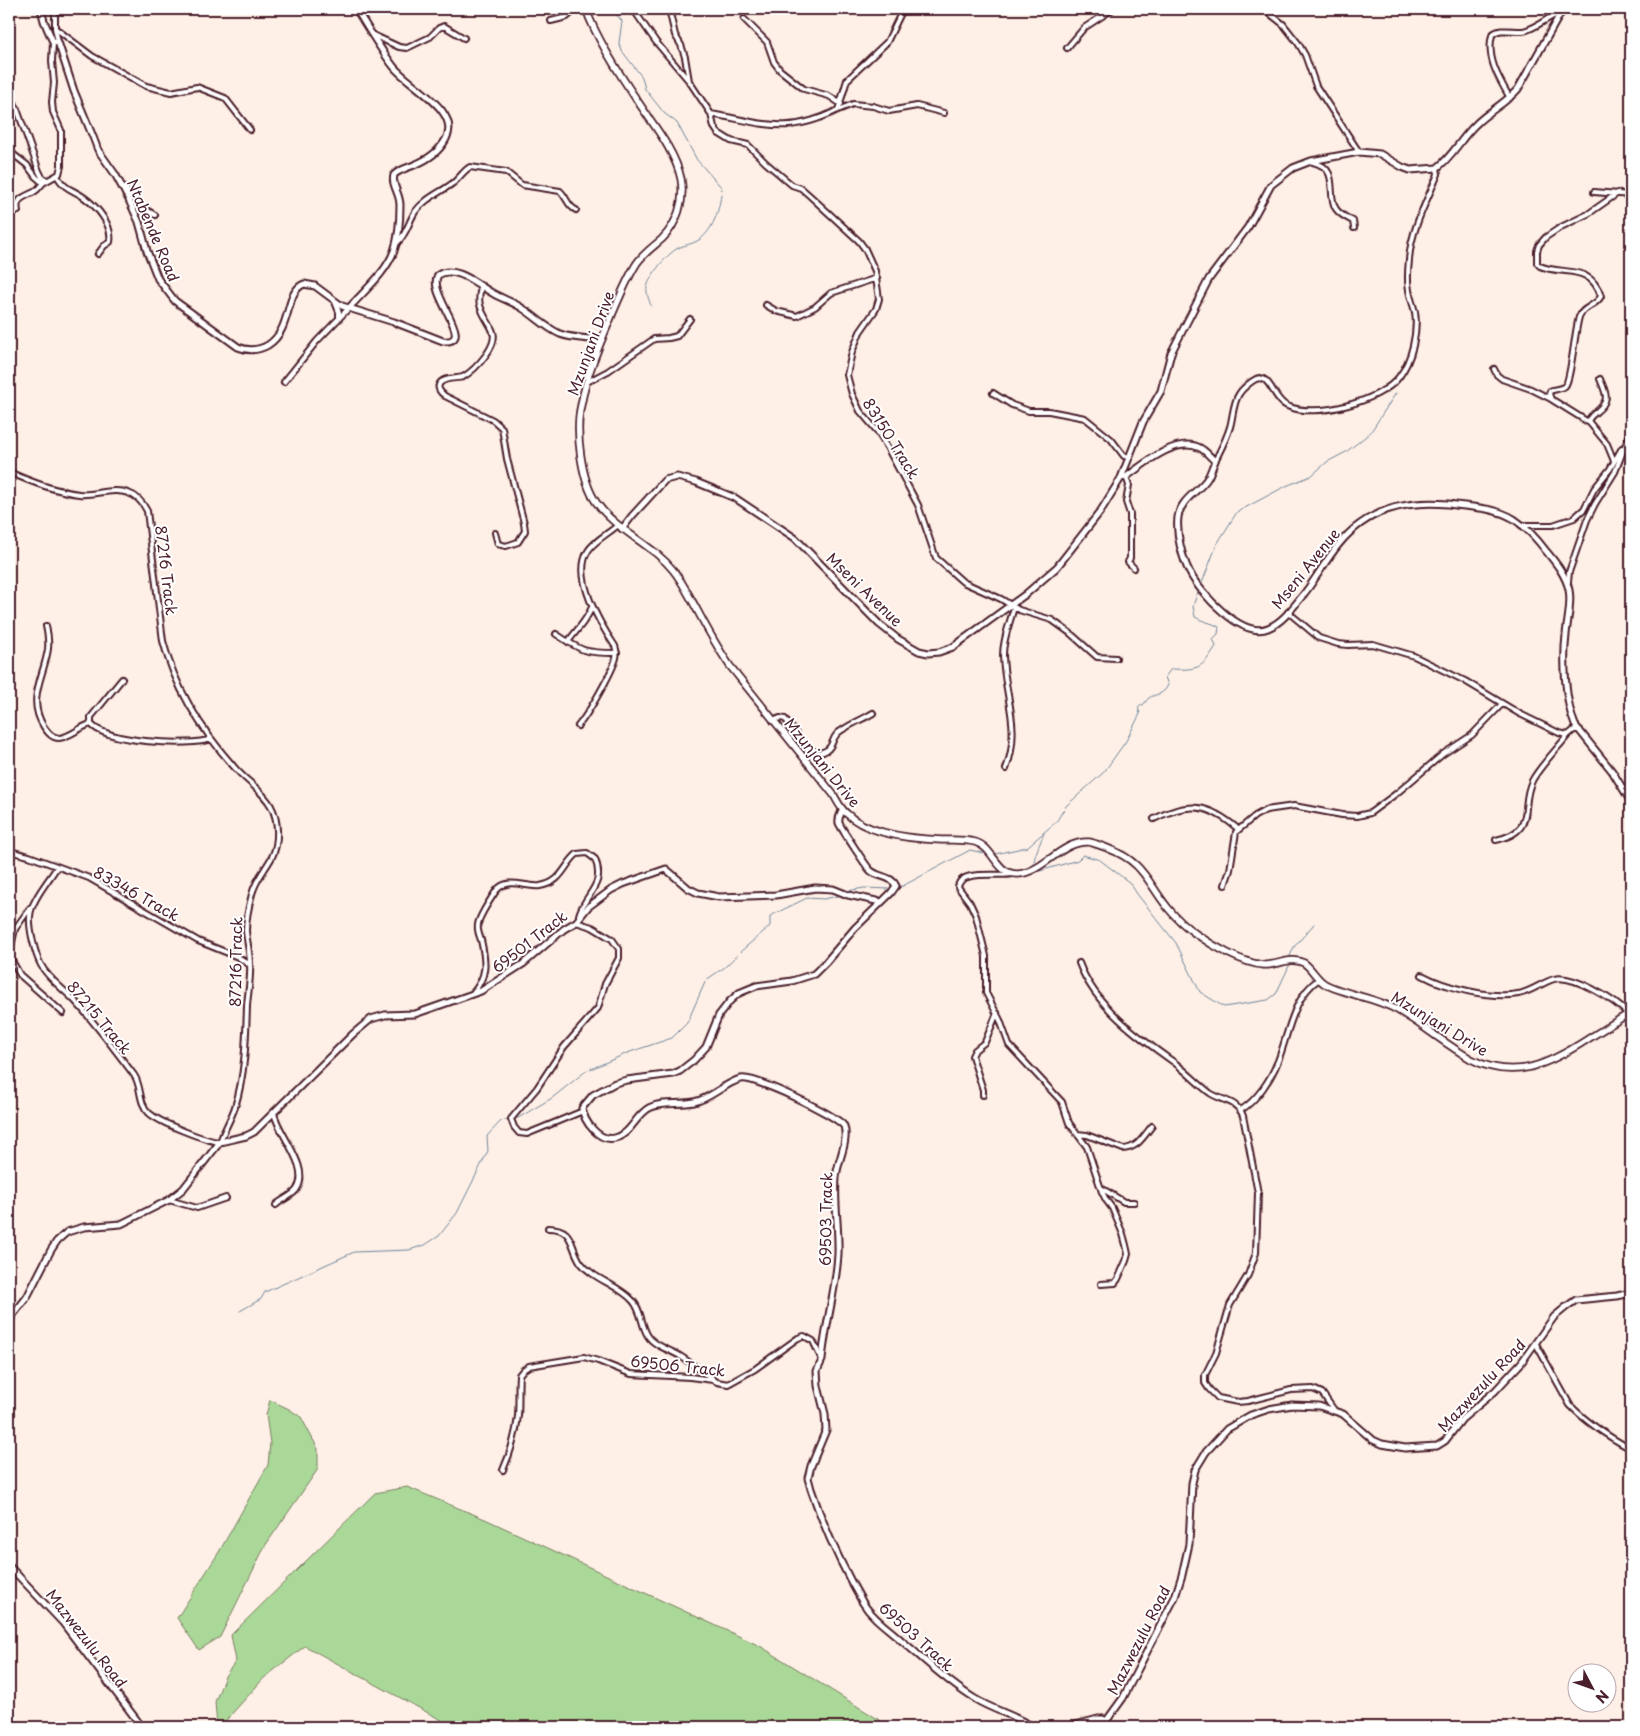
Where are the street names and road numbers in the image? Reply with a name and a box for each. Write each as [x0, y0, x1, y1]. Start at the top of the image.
street label: Ntabende Road [122, 175, 186, 285]
street label: Mzunjani Drive [560, 288, 620, 398]
street label: 83150 Track [858, 393, 926, 483]
street label: Mseni Avenue [1265, 523, 1345, 613]
street label: 87216 Track [150, 524, 184, 616]
street label: Mseni Avenue [822, 547, 908, 631]
street label: Mzunjani Drive [780, 712, 866, 812]
street label: 83346 Track [90, 860, 184, 926]
street label: 69501 Track [486, 904, 572, 978]
street label: 87216 Track [223, 917, 247, 1007]
street label: 87215 Track [62, 975, 138, 1059]
street label: Mzunjani Drive [1387, 985, 1493, 1061]
street label: 69503 Track [813, 1172, 837, 1266]
street label: Mazwezulu Road [1432, 1333, 1530, 1437]
street label: 69506 Track [629, 1349, 727, 1381]
street label: Mazwezulu Road [1101, 1581, 1175, 1699]
street label: Mazwezulu Road [41, 1584, 133, 1692]
street label: 69503 Track [874, 1596, 960, 1676]

